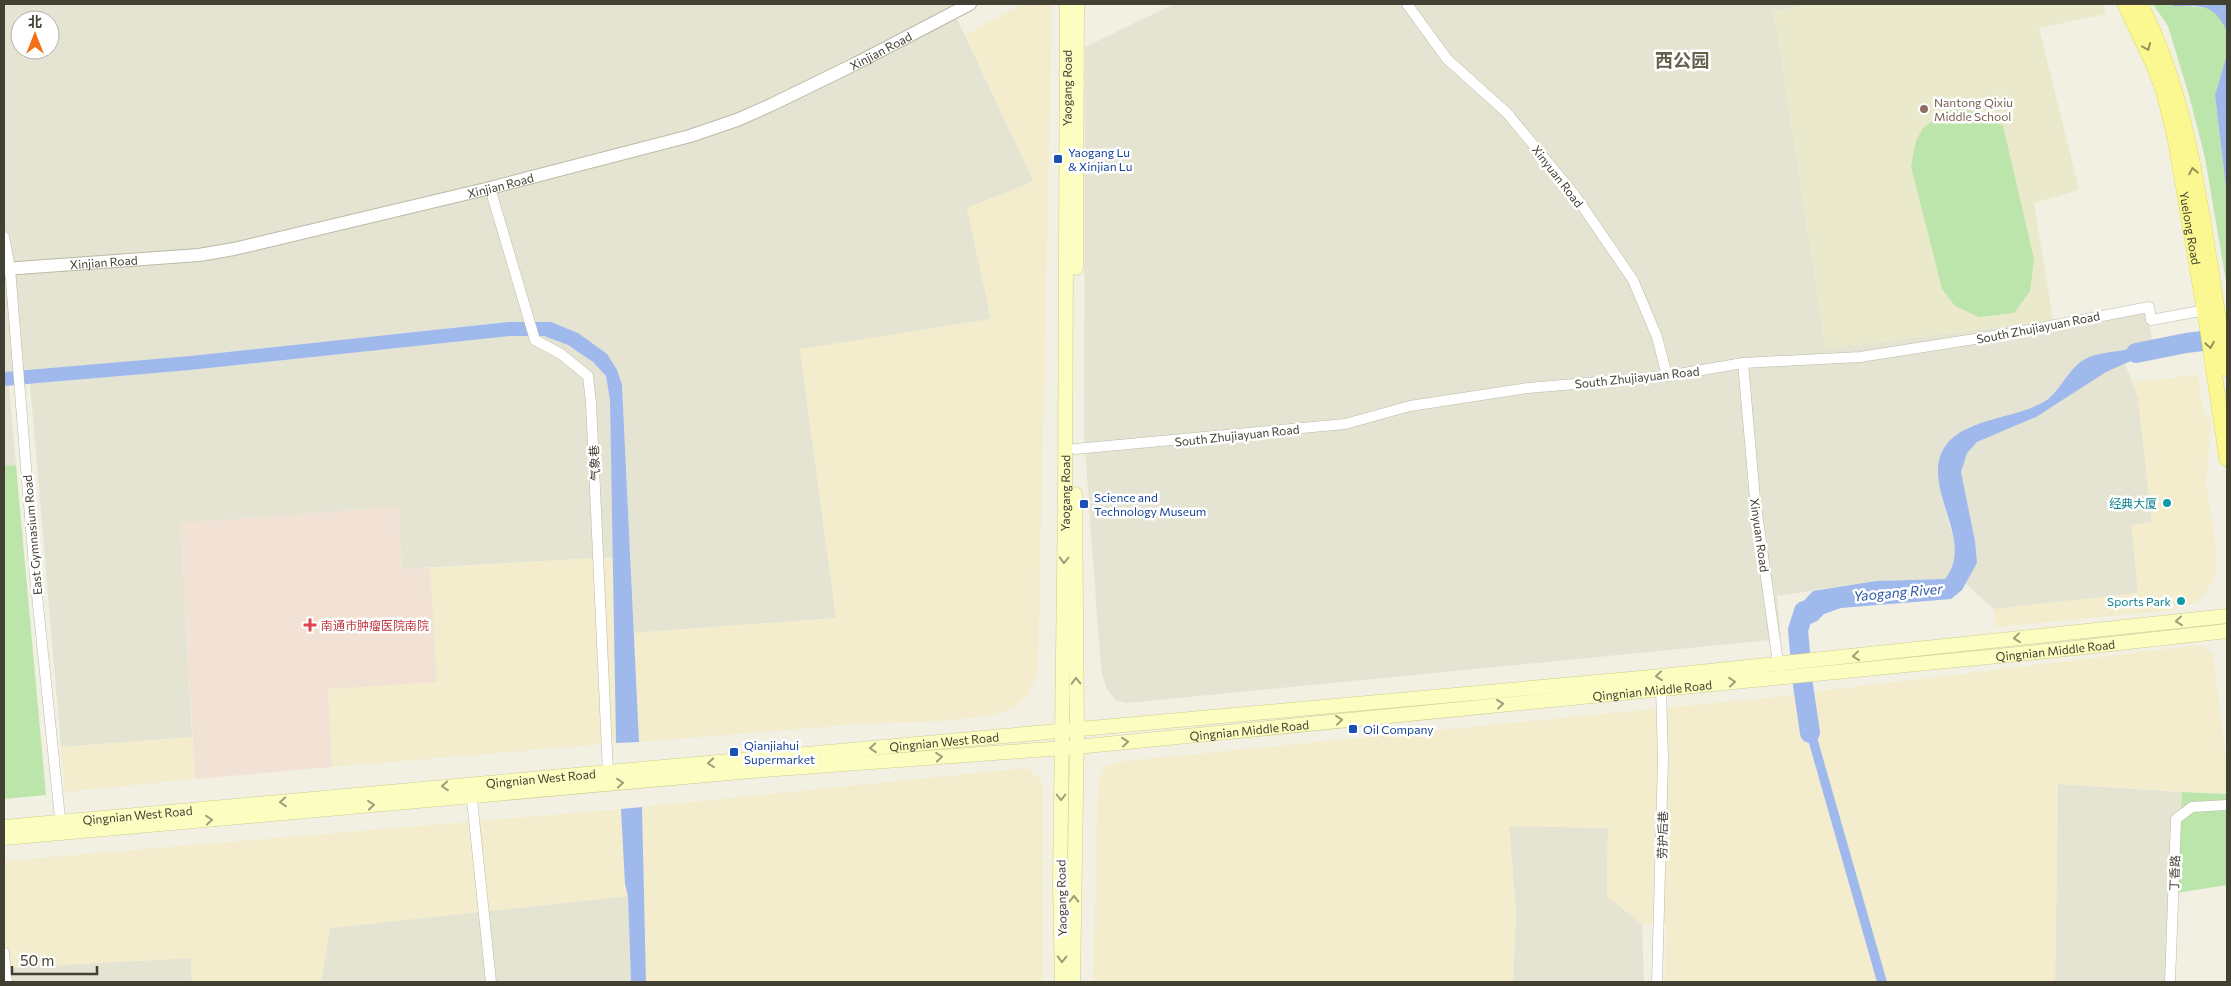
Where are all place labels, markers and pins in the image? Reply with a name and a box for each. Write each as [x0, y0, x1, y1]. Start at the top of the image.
place label: Nantong Qixiu Middle School [1934, 95, 2013, 123]
marker: Nantong Qixiu Middle School [1918, 103, 1930, 115]
place label: Yaogang Lu & Xinjian Lu [1068, 145, 1132, 173]
marker: Yaogang Lu & Xinjian Lu [1052, 153, 1064, 165]
place label: Science and Technology Museum [1094, 490, 1206, 518]
place label: 经典大厦 [2109, 496, 2157, 510]
marker: 经典大厦 [2161, 497, 2173, 509]
marker: Science and Technology Museum [1078, 498, 1090, 510]
place label: Sports Park [2107, 594, 2171, 608]
marker: Sports Park [2175, 595, 2187, 607]
marker: 南通市肿瘤医院南院 [303, 618, 317, 632]
place label: 南通市肿瘤医院南院 [321, 618, 429, 632]
place label: Oil Company [1363, 722, 1433, 736]
marker: Oil Company [1347, 723, 1359, 735]
place label: Qianjiahui Supermarket [744, 738, 815, 766]
marker: Qianjiahui Supermarket [728, 746, 740, 758]

